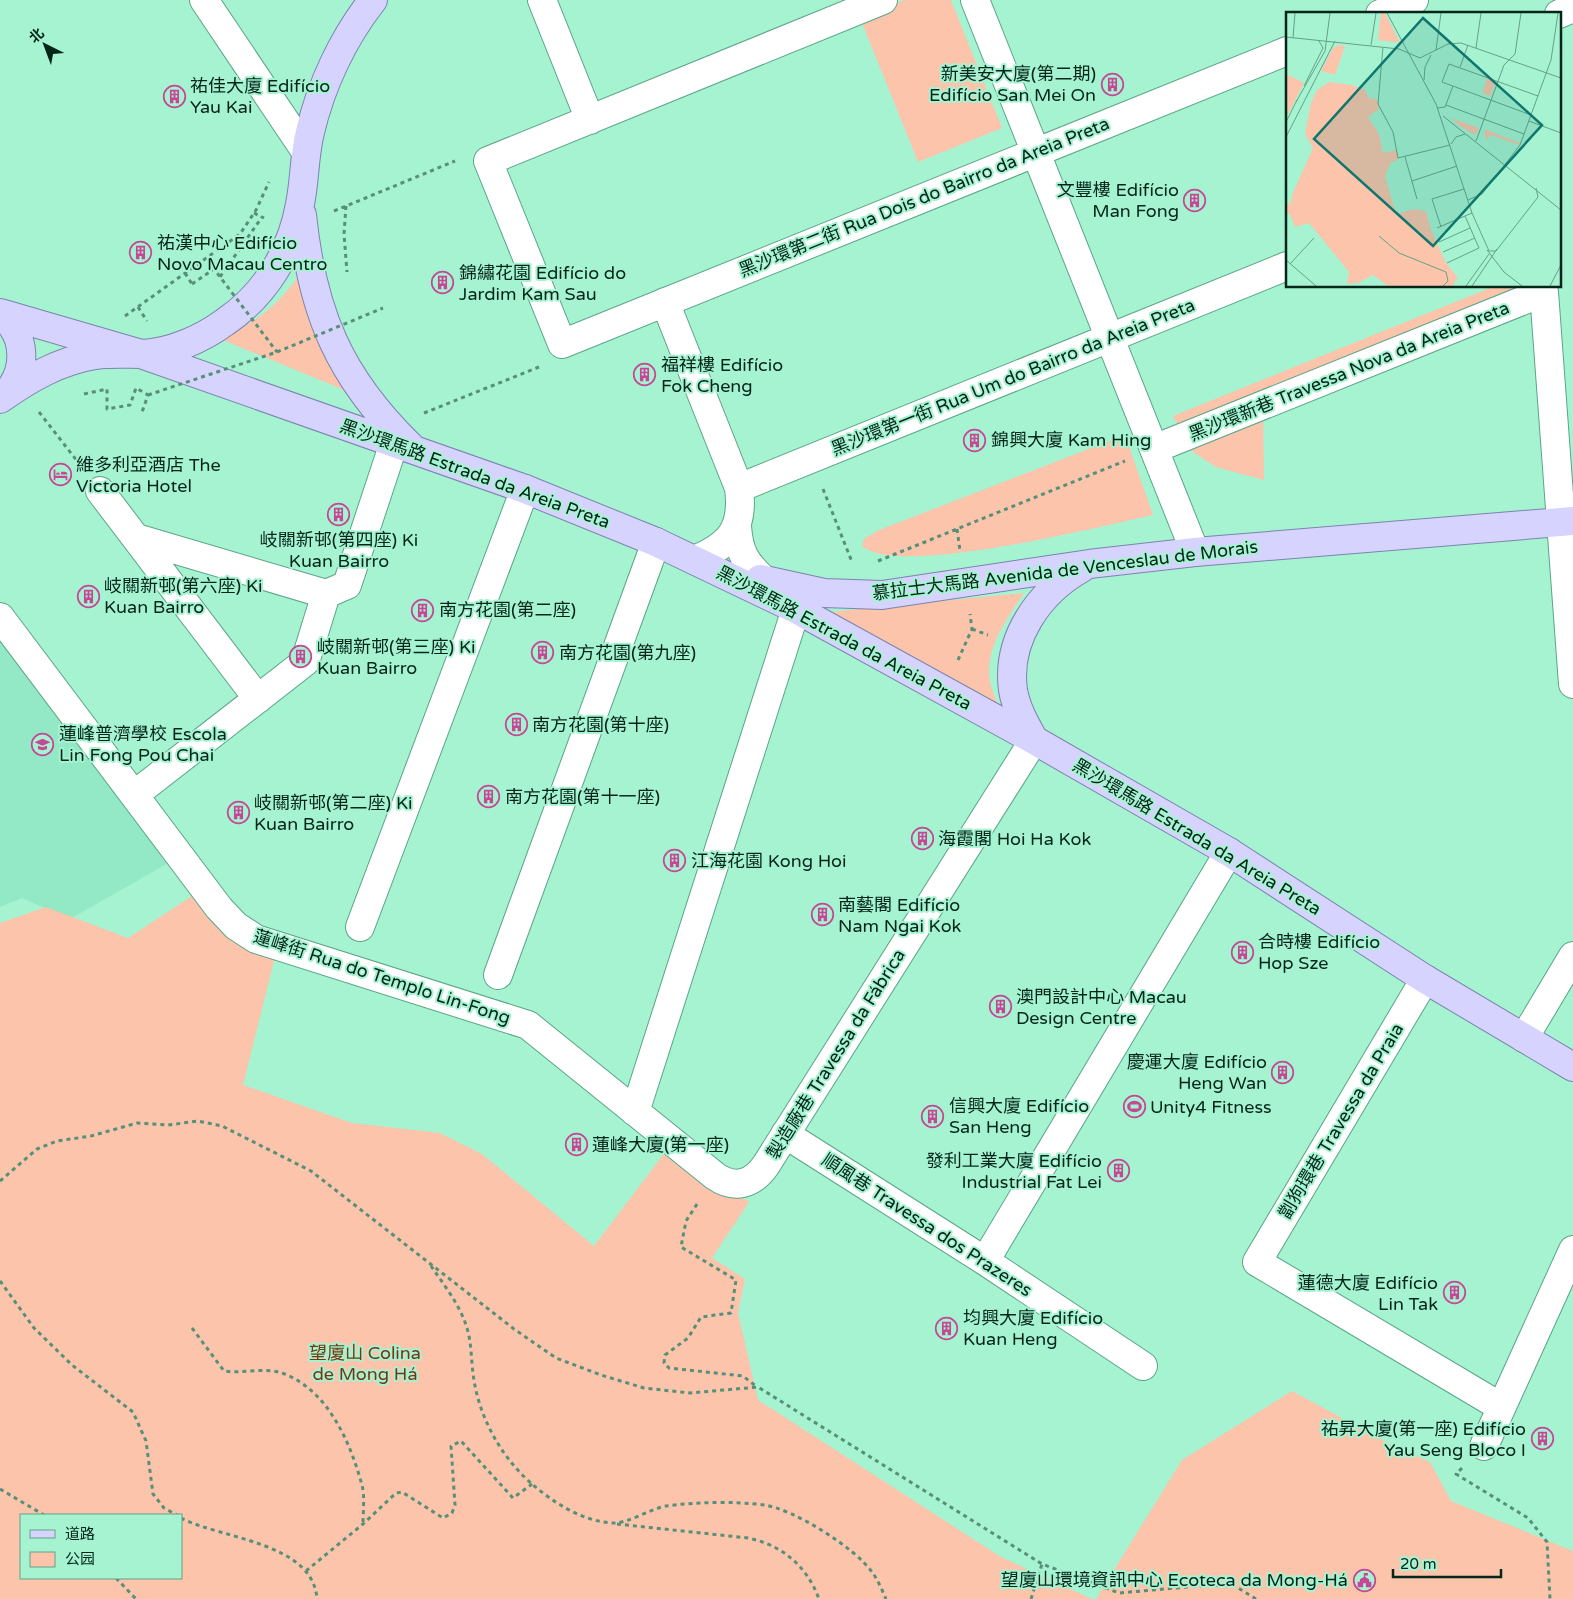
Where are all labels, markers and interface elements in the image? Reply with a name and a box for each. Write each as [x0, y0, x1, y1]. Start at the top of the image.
inset map [1286, 12, 1560, 288]
north arrow [20, 20, 70, 70]
text: 北 [26, 25, 48, 47]
place label: 新美安大廈(第二期) Edifício San Mei On [929, 63, 1096, 106]
building icon: 新美安大廈(第二期) Edifício San Mei On [1100, 72, 1124, 96]
place label: 祐佳大廈 Edifício Yau Kai [190, 75, 330, 118]
building icon: 祐佳大廈 Edifício Yau Kai [162, 84, 186, 108]
street label: 黑沙環第二街 Rua Dois do Bairro da Areia Preta [736, 112, 1112, 282]
place label: 文豐樓 Edifício Man Fong [1057, 179, 1179, 222]
building icon: 文豐樓 Edifício Man Fong [1183, 188, 1207, 212]
place label: 祐漢中心 Edifício Novo Macau Centro [157, 232, 327, 275]
building icon: 祐漢中心 Edifício Novo Macau Centro [129, 241, 153, 265]
place label: 錦繡花園 Edifício do Jardim Kam Sau [459, 262, 626, 305]
building icon: 錦繡花園 Edifício do Jardim Kam Sau [431, 271, 455, 295]
street label: 黑沙環第一街 Rua Um do Bairro da Areia Preta [828, 294, 1198, 460]
street label: 黑沙環新巷 Travessa Nova da Areia Preta [1186, 296, 1512, 446]
place label: 福祥樓 Edifício Fok Cheng [661, 354, 783, 397]
building icon: 福祥樓 Edifício Fok Cheng [633, 363, 657, 387]
street label: 黑沙環馬路 Estrada da Areia Preta [337, 415, 613, 533]
building icon: 錦興大廈 Kam Hing [963, 428, 987, 452]
place label: 錦興大廈 Kam Hing [991, 429, 1151, 451]
place label: 維多利亞酒店 The Victoria Hotel [76, 454, 221, 497]
hotel icon: 維多利亞酒店 The Victoria Hotel [48, 463, 72, 487]
building icon: 岐關新邨(第四座) Ki Kuan Bairro [327, 503, 351, 527]
place label: 岐關新邨(第四座) Ki Kuan Bairro [260, 529, 418, 572]
street label: 慕拉士大馬路 Avenida de Venceslau de Morais [871, 535, 1259, 605]
street label: 黑沙環馬路 Estrada da Areia Preta [713, 561, 975, 715]
place label: 岐關新邨(第六座) Ki Kuan Bairro [104, 575, 262, 618]
building icon: 岐關新邨(第六座) Ki Kuan Bairro [76, 584, 100, 608]
building icon: 南方花園(第二座) [411, 598, 435, 622]
place label: 南方花園(第二座) [439, 599, 576, 621]
place label: 岐關新邨(第三座) Ki Kuan Bairro [317, 636, 475, 679]
building icon: 南方花園(第九座) [531, 641, 555, 665]
place label: 南方花園(第九座) [559, 642, 696, 664]
building icon: 岐關新邨(第三座) Ki Kuan Bairro [289, 645, 313, 669]
building icon: 南方花園(第十座) [504, 713, 528, 737]
place label: 南方花園(第十座) [532, 714, 669, 736]
place label: 蓮峰普濟學校 Escola Lin Fong Pou Chai [59, 723, 227, 766]
school or university icon: 蓮峰普濟學校 Escola Lin Fong Pou Chai [31, 732, 55, 756]
street label: 黑沙環馬路 Estrada da Areia Preta [1069, 754, 1325, 920]
building icon: 南方花園(第十一座) [477, 785, 501, 809]
place label: 南方花園(第十一座) [505, 786, 660, 808]
place label: 岐關新邨(第二座) Ki Kuan Bairro [254, 792, 412, 835]
building icon: 岐關新邨(第二座) Ki Kuan Bairro [226, 801, 250, 825]
building icon: 海霞閣 Hoi Ha Kok [910, 827, 934, 851]
place label: 海霞閣 Hoi Ha Kok [938, 828, 1092, 850]
building icon: 江海花園 Kong Hoi [663, 849, 687, 873]
place label: 江海花園 Kong Hoi [691, 850, 846, 872]
place label: 南藝閣 Edifício Nam Ngai Kok [838, 894, 962, 937]
building icon: 南藝閣 Edifício Nam Ngai Kok [810, 903, 834, 927]
street label: 蓮峰街 Rua do Templo Lin-Fong [251, 925, 513, 1029]
place label: 合時樓 Edifício Hop Sze [1258, 931, 1380, 974]
building icon: 合時樓 Edifício Hop Sze [1230, 940, 1254, 964]
street label: 製造廠巷 Travessa da Fábrica [762, 945, 910, 1163]
place label: 澳門設計中心 Macau Design Centre [1016, 986, 1187, 1029]
building icon: 澳門設計中心 Macau Design Centre [988, 995, 1012, 1019]
street label: 劏狗環巷 Travessa da Praia [1274, 1019, 1408, 1223]
place label: 慶運大廈 Edifício Heng Wan [1127, 1051, 1267, 1094]
building icon: 慶運大廈 Edifício Heng Wan [1271, 1060, 1295, 1084]
place label: 信興大廈 Edifício San Heng [949, 1095, 1089, 1138]
sports icon: Unity4 Fitness [1122, 1095, 1146, 1119]
place label: Unity4 Fitness [1150, 1096, 1272, 1118]
building icon: 信興大廈 Edifício San Heng [921, 1104, 945, 1128]
building icon: 蓮峰大廈(第一座) [564, 1133, 588, 1157]
place label: 蓮峰大廈(第一座) [592, 1134, 729, 1156]
street label: 順風巷 Travessa dos Prazeres [818, 1149, 1036, 1301]
place label: 發利工業大廈 Edifício Industrial Fat Lei [926, 1150, 1102, 1193]
building icon: 發利工業大廈 Edifício Industrial Fat Lei [1106, 1159, 1130, 1183]
place label: 蓮德大廈 Edifício Lin Tak [1298, 1272, 1438, 1315]
building icon: 蓮德大廈 Edifício Lin Tak [1442, 1281, 1466, 1305]
place label: 均興大廈 Edifício Kuan Heng [963, 1307, 1103, 1350]
building icon: 均興大廈 Edifício Kuan Heng [935, 1316, 959, 1340]
park label: 望廈山 Colina de Mong Há [309, 1342, 421, 1385]
place label: 祐昇大廈(第一座) Edifício Yau Seng Bloco I [1321, 1418, 1526, 1461]
building icon: 祐昇大廈(第一座) Edifício Yau Seng Bloco I [1530, 1427, 1554, 1451]
legend [20, 1514, 182, 1579]
text: 道路 [65, 1525, 95, 1543]
scale bar [1393, 1546, 1500, 1578]
text: 公园 [65, 1550, 95, 1568]
text: 20 m [1400, 1555, 1437, 1573]
public building icon: 望廈山環境資訊中心 Ecoteca da Mong-Há [1352, 1568, 1376, 1592]
place label: 望廈山環境資訊中心 Ecoteca da Mong-Há [1001, 1569, 1348, 1591]

